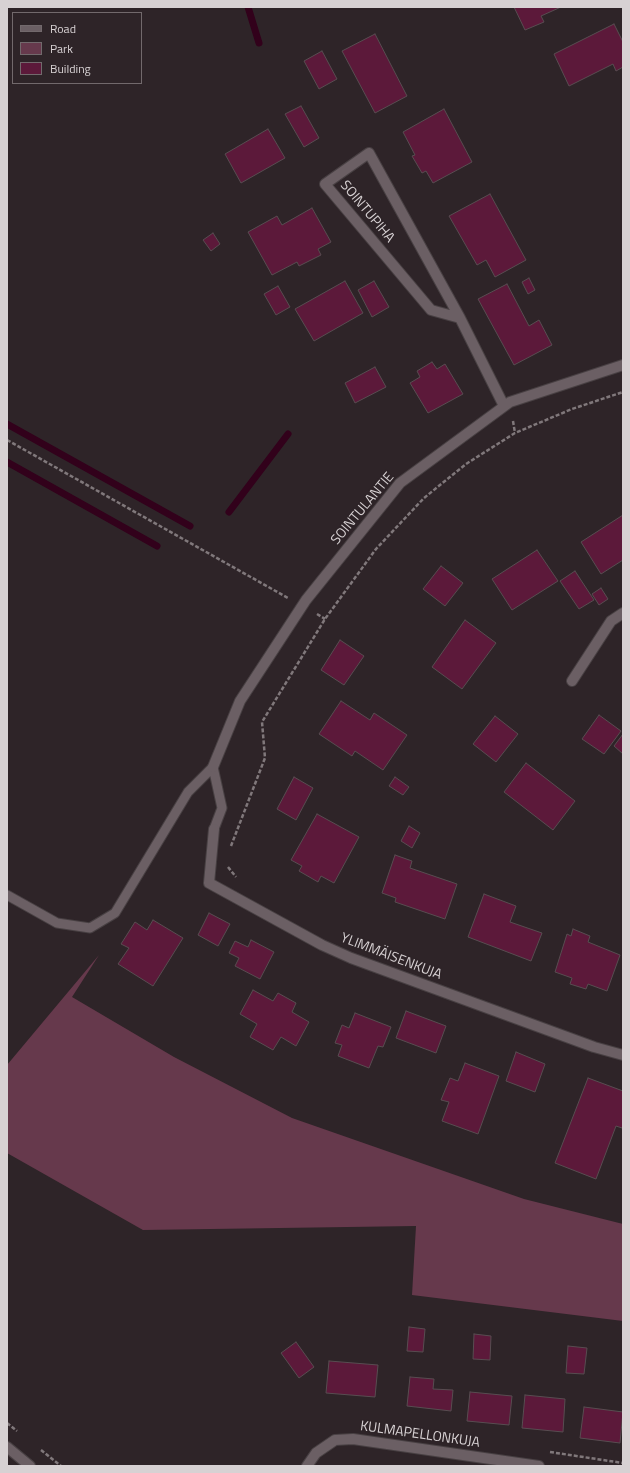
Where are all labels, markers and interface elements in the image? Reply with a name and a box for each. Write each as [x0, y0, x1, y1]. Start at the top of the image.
legend [12, 12, 142, 84]
text: Road [50, 19, 76, 38]
text: Park [50, 39, 73, 58]
text: Building [50, 59, 91, 78]
street label: SOINTUPIHA [336, 178, 398, 246]
street label: SOINTULANTIE [328, 469, 398, 549]
street label: YLIMMÄISENKUJA [338, 930, 444, 984]
street label: KULMAPELLONKUJA [359, 1418, 481, 1452]

